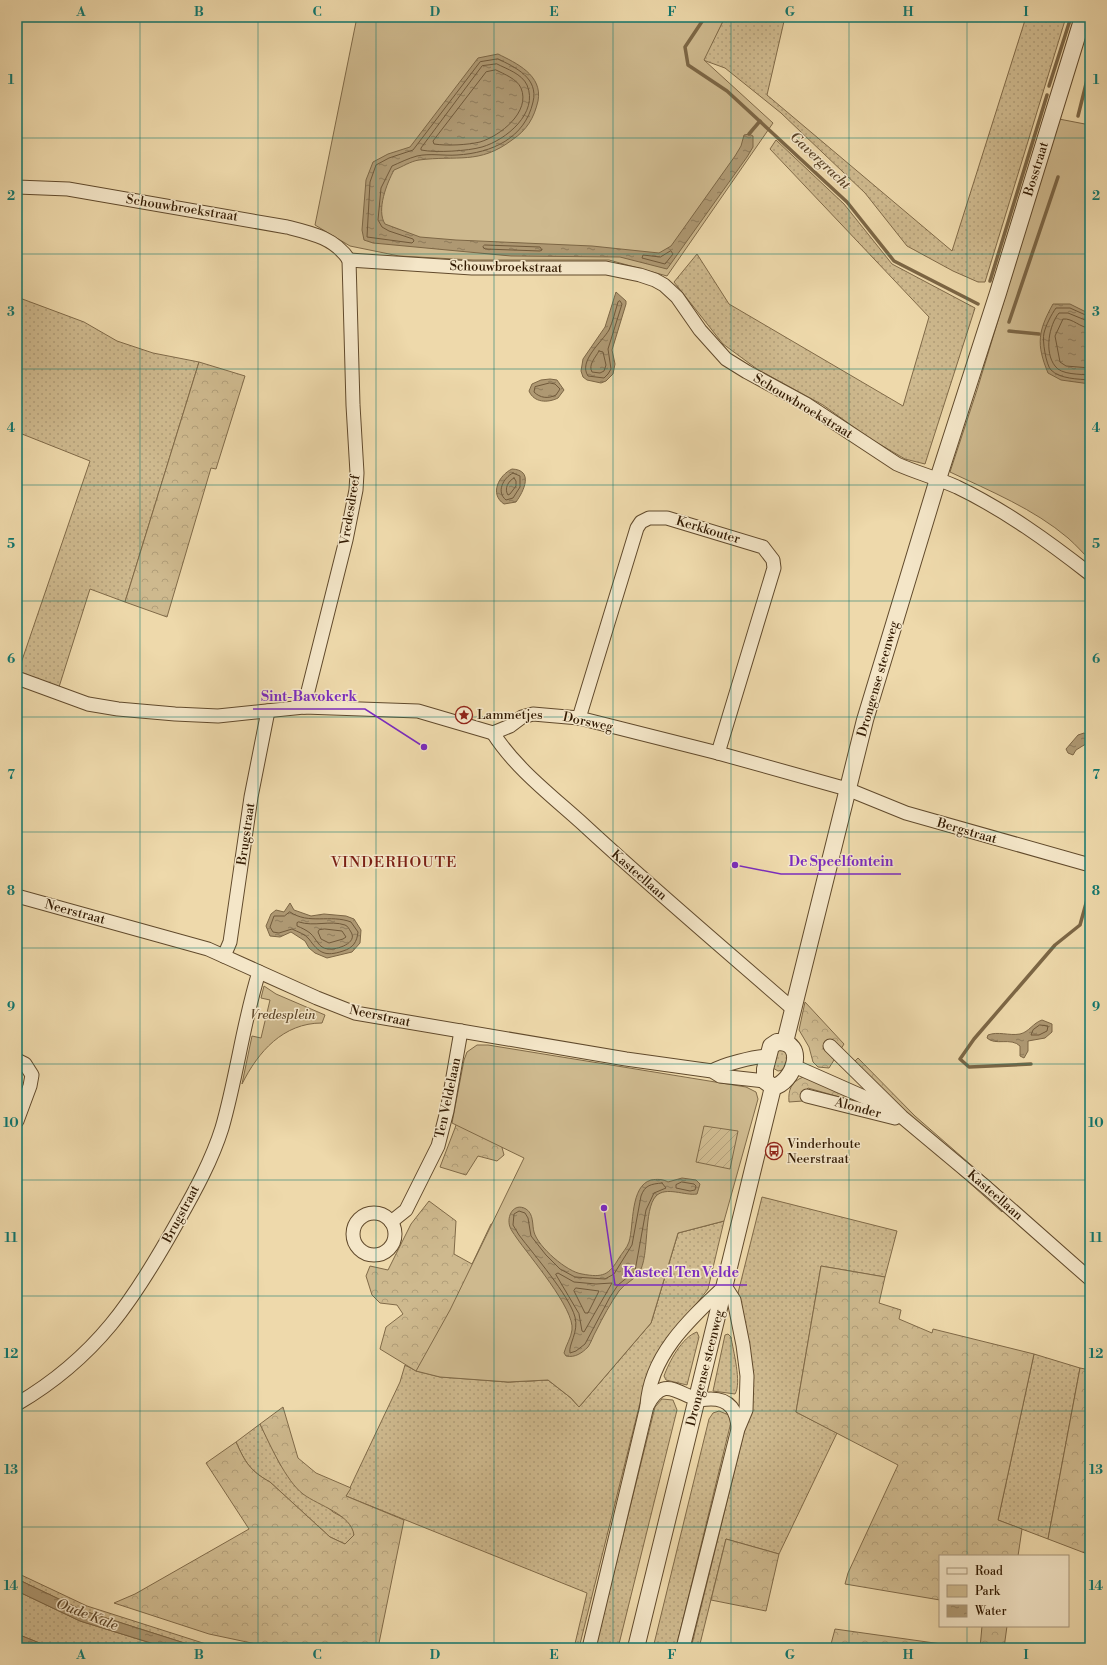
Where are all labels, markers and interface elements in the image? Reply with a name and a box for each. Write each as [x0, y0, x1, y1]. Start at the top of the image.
text: A [75, 4, 86, 20]
text: B [194, 4, 204, 20]
text: C [312, 4, 322, 20]
text: D [430, 4, 440, 20]
text: E [549, 4, 559, 20]
text: F [667, 4, 677, 20]
text: G [785, 4, 796, 20]
text: H [903, 4, 914, 20]
text: I [1023, 4, 1029, 20]
text: 1 [8, 72, 15, 88]
text: 1 [1093, 72, 1100, 88]
water label: Gavergracht [786, 128, 855, 194]
street label: Bosstraat [1020, 140, 1052, 199]
text: 2 [7, 188, 15, 204]
text: 2 [1092, 188, 1100, 204]
street label: Schouwbroekstraat [125, 191, 239, 225]
street label: Schouwbroekstraat [449, 258, 563, 276]
text: 3 [7, 304, 15, 320]
text: 3 [1092, 304, 1100, 320]
street label: Schouwbroekstraat [750, 370, 856, 442]
text: 4 [7, 420, 16, 436]
text: 4 [1092, 420, 1101, 436]
street label: Vredesdreef [336, 472, 364, 547]
street label: Kerkkouter [674, 513, 742, 547]
text: 5 [7, 536, 15, 552]
text: 5 [1092, 536, 1100, 552]
street label: Drongense steenweg [854, 619, 902, 739]
text: 6 [7, 651, 15, 667]
text: 6 [1092, 651, 1100, 667]
callout: Sint-Bavokerk [253, 683, 365, 709]
text: Sint-Bavokerk [261, 688, 357, 706]
place icon: Lammetjes [454, 705, 474, 725]
place label: Lammetjes [477, 707, 543, 723]
street label: Dorsweg [561, 709, 615, 735]
text: 7 [7, 767, 15, 783]
text: 7 [1092, 767, 1100, 783]
street label: Brugstraat [234, 801, 258, 867]
street label: Bergstraat [934, 815, 999, 847]
street label: Kasteellaan [608, 846, 670, 904]
callout: De Speelfontein [781, 848, 901, 874]
district label: VINDERHOUTE [330, 853, 457, 872]
text: De Speelfontein [789, 853, 894, 871]
text: 8 [7, 883, 15, 899]
text: 8 [1092, 883, 1100, 899]
street label: Neerstraat [43, 896, 107, 928]
text: 9 [7, 999, 15, 1015]
text: 9 [1092, 999, 1100, 1015]
street label: Neerstraat [348, 1002, 412, 1030]
park label: Vredesplein [250, 1007, 316, 1023]
street label: Ten Veldelaan [432, 1056, 464, 1140]
street label: Alonder [832, 1094, 883, 1122]
text: 10 [3, 1115, 19, 1131]
text: 10 [1088, 1115, 1104, 1131]
place label: Vinderhoute Neerstraat [786, 1136, 861, 1167]
bus stop icon: Vinderhoute Neerstraat [764, 1141, 784, 1161]
street label: Kasteellaan [964, 1166, 1026, 1224]
street label: Brugstraat [159, 1182, 203, 1246]
text: 11 [5, 1230, 18, 1246]
text: 11 [1090, 1230, 1103, 1246]
callout: Kasteel Ten Velde [615, 1259, 747, 1285]
text: Kasteel Ten Velde [623, 1264, 740, 1282]
street label: Drongense steenweg [683, 1308, 727, 1428]
text: 12 [4, 1346, 18, 1362]
text: 12 [1089, 1346, 1103, 1362]
text: 13 [4, 1462, 18, 1478]
text: 13 [1089, 1462, 1103, 1478]
legend [939, 1555, 1069, 1627]
text: Road [975, 1564, 1003, 1579]
text: 14 [4, 1578, 18, 1594]
text: 14 [1089, 1578, 1103, 1594]
text: Park [975, 1584, 1001, 1599]
water label: Oude Kale [53, 1595, 121, 1635]
text: Water [974, 1604, 1007, 1619]
text: A [75, 1647, 86, 1663]
text: B [194, 1647, 204, 1663]
text: C [312, 1647, 322, 1663]
text: D [430, 1647, 440, 1663]
text: E [549, 1647, 559, 1663]
text: F [667, 1647, 677, 1663]
text: G [785, 1647, 796, 1663]
text: H [903, 1647, 914, 1663]
text: I [1023, 1647, 1029, 1663]

